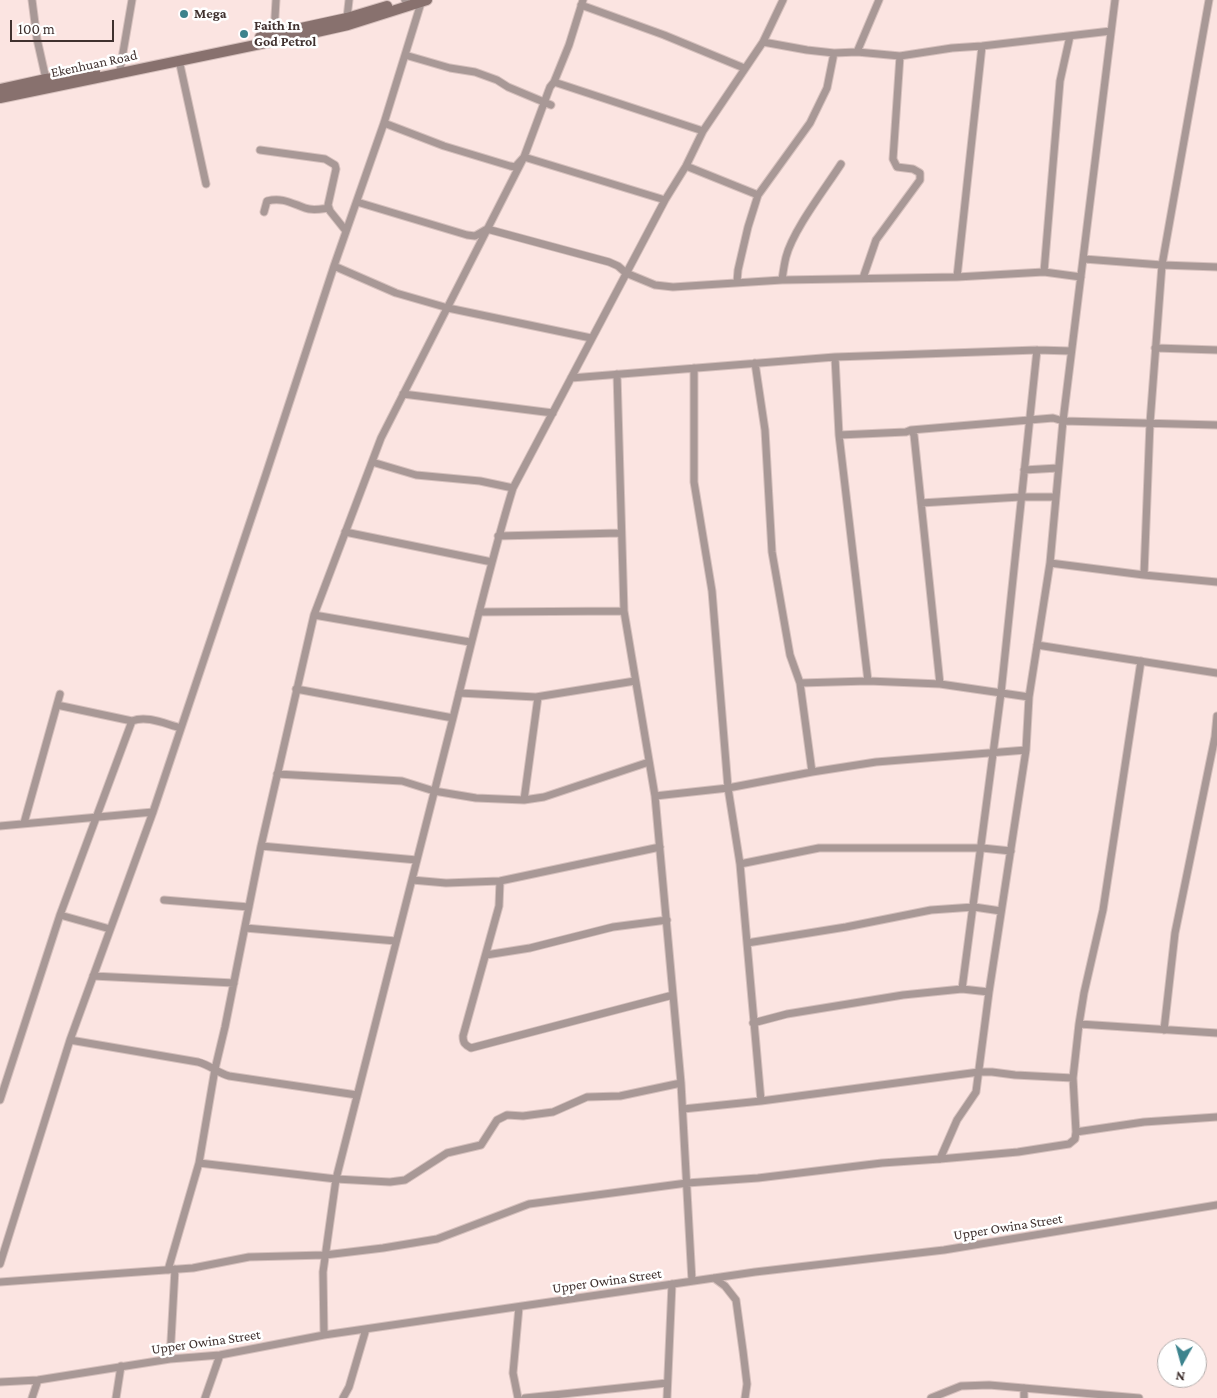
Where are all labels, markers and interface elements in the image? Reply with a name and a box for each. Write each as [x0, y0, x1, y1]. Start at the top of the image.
place label: Mega [194, 6, 227, 22]
marker: Mega [178, 8, 190, 20]
scale bar [12, 10, 116, 42]
place label: Faith In God Petrol [254, 18, 316, 50]
text: 100 m [18, 21, 55, 37]
marker: Faith In God Petrol [238, 28, 250, 40]
street label: Ekenhuan Road [49, 47, 139, 81]
street label: Upper Owina Street [952, 1210, 1064, 1244]
street label: Upper Owina Street [551, 1265, 663, 1297]
street label: Upper Owina Street [150, 1326, 262, 1358]
north arrow [1157, 1338, 1207, 1388]
text: N [1175, 1368, 1186, 1385]

